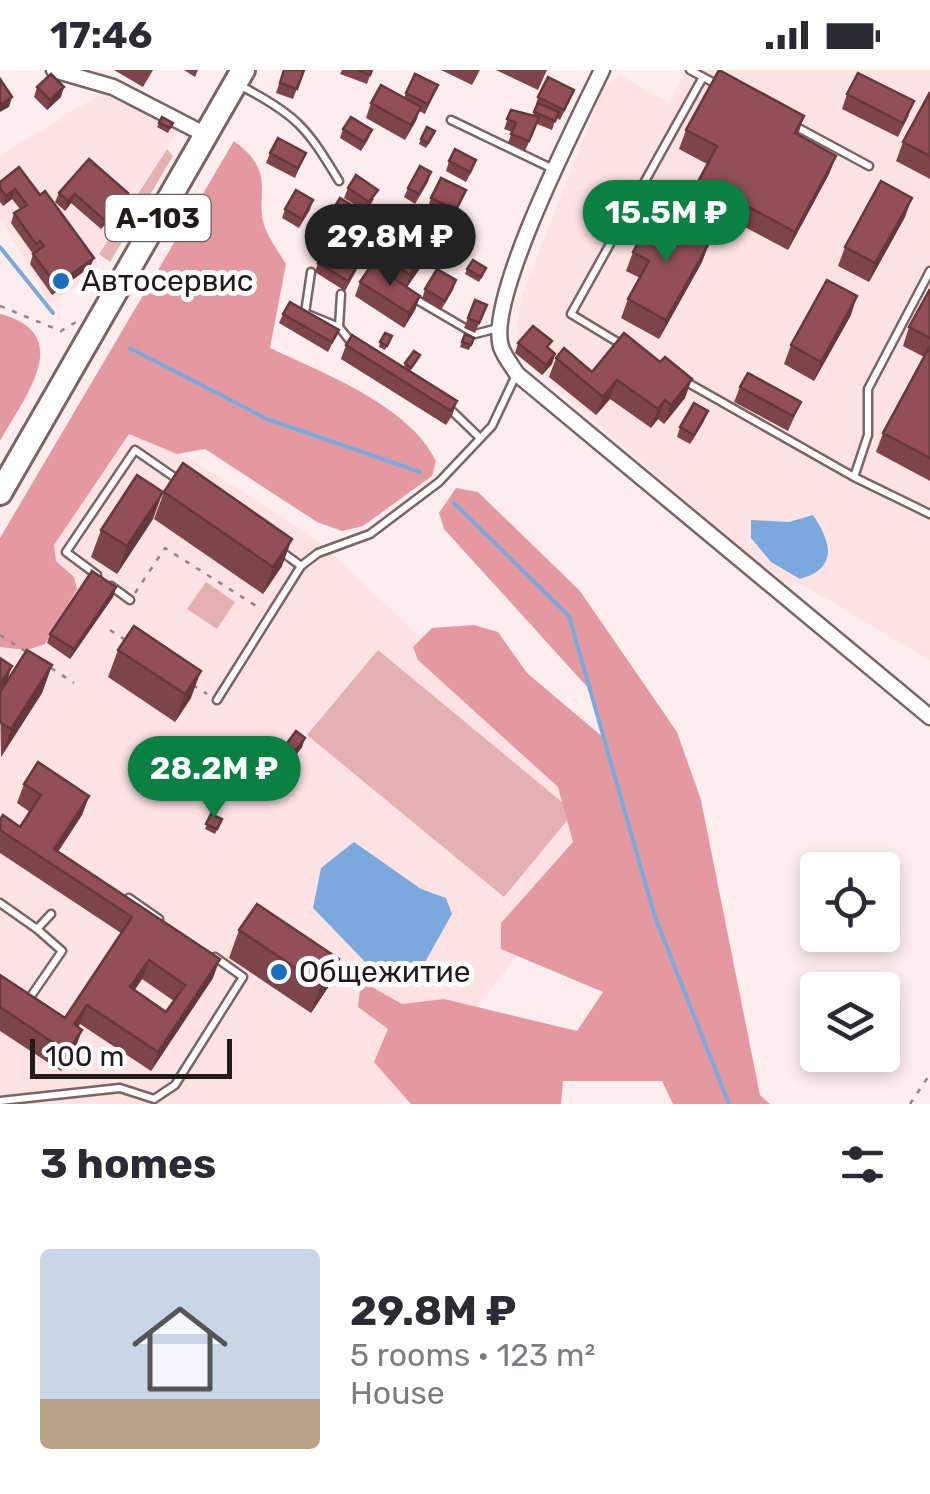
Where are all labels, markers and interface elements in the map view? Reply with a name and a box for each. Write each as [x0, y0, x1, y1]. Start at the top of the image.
text: 17:46 [50, 12, 152, 58]
pin: 15.5M ₽ [574, 180, 758, 265]
text: 15.5M ₽ [605, 193, 727, 231]
road number: А-103 [106, 195, 210, 241]
pin: 29.8M ₽ [298, 204, 482, 289]
text: 29.8M ₽ [327, 217, 453, 255]
place label: Автосервис [81, 263, 253, 299]
marker: Автосервис [50, 270, 72, 292]
pin: 28.2M ₽ [122, 736, 306, 821]
text: 28.2M ₽ [150, 749, 278, 787]
map controls [800, 852, 900, 1072]
button: locate [800, 852, 900, 952]
place label: Общежитие [299, 954, 471, 990]
marker: Общежитие [268, 961, 290, 983]
button: layers [800, 972, 900, 1072]
scale bar [30, 1034, 232, 1078]
text: 100 m [45, 1040, 124, 1073]
icon: filters [835, 1137, 890, 1192]
text: 3 homes [40, 1139, 216, 1189]
text: 29.8M ₽ [350, 1286, 516, 1336]
icon: home [120, 1289, 240, 1409]
text: 5 rooms · 123 m² [350, 1336, 595, 1374]
text: House [350, 1374, 445, 1412]

